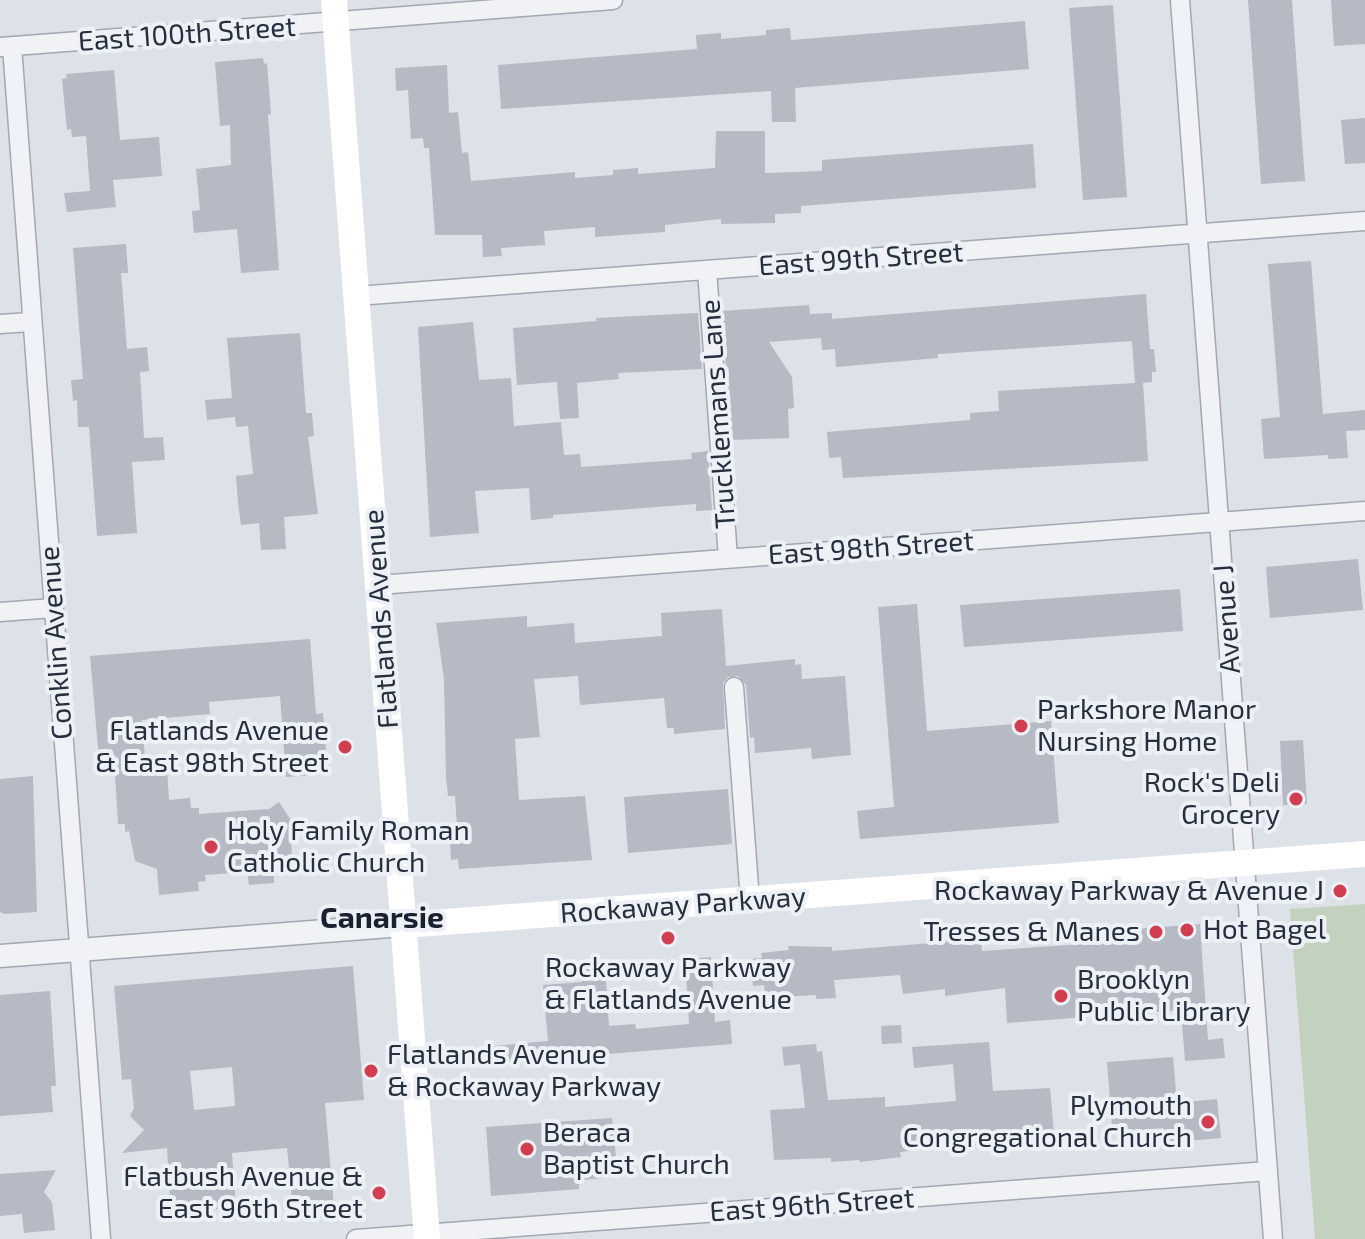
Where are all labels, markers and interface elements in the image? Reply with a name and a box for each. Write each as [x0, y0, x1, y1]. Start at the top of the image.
street label: East 100th Street [77, 10, 297, 58]
street label: East 99th Street [757, 235, 965, 283]
street label: Trucklemans Lane [693, 298, 743, 530]
street label: Flatlands Avenue [357, 508, 405, 730]
street label: East 98th Street [767, 524, 975, 572]
street label: Conklin Avenue [32, 545, 80, 741]
street label: Avenue J [1206, 563, 1248, 675]
place label: Parkshore Manor Nursing Home [1037, 693, 1256, 759]
place label: Flatlands Avenue & East 98th Street [95, 714, 329, 780]
marker: Parkshore Manor Nursing Home [1012, 717, 1030, 735]
marker: Flatlands Avenue & East 98th Street [336, 738, 354, 756]
place label: Rock's Deli Grocery [1144, 766, 1280, 832]
marker: Rock's Deli Grocery [1287, 790, 1305, 808]
place label: Holy Family Roman Catholic Church [227, 814, 470, 880]
marker: Holy Family Roman Catholic Church [202, 838, 220, 856]
place label: Rockaway Parkway & Avenue J [934, 874, 1324, 908]
street label: Rockaway Parkway [559, 880, 807, 930]
marker: Rockaway Parkway & Avenue J [1331, 882, 1349, 900]
district label: Canarsie [320, 900, 444, 936]
place label: Hot Bagel [1203, 913, 1326, 947]
place label: Tresses & Manes [923, 915, 1140, 949]
marker: Hot Bagel [1178, 921, 1196, 939]
marker: Tresses & Manes [1147, 923, 1165, 941]
marker: Rockaway Parkway & Flatlands Avenue [659, 929, 677, 947]
place label: Rockaway Parkway & Flatlands Avenue [544, 951, 792, 1017]
place label: Brooklyn Public Library [1077, 963, 1251, 1029]
marker: Brooklyn Public Library [1052, 987, 1070, 1005]
place label: Flatlands Avenue & Rockaway Parkway [387, 1038, 661, 1104]
marker: Flatlands Avenue & Rockaway Parkway [362, 1062, 380, 1080]
place label: Plymouth Congregational Church [903, 1089, 1192, 1155]
marker: Plymouth Congregational Church [1199, 1113, 1217, 1131]
place label: Beraca Baptist Church [543, 1116, 730, 1182]
marker: Beraca Baptist Church [518, 1140, 536, 1158]
place label: Flatbush Avenue & East 96th Street [123, 1160, 363, 1226]
street label: East 96th Street [708, 1181, 916, 1229]
marker: Flatbush Avenue & East 96th Street [370, 1184, 388, 1202]

